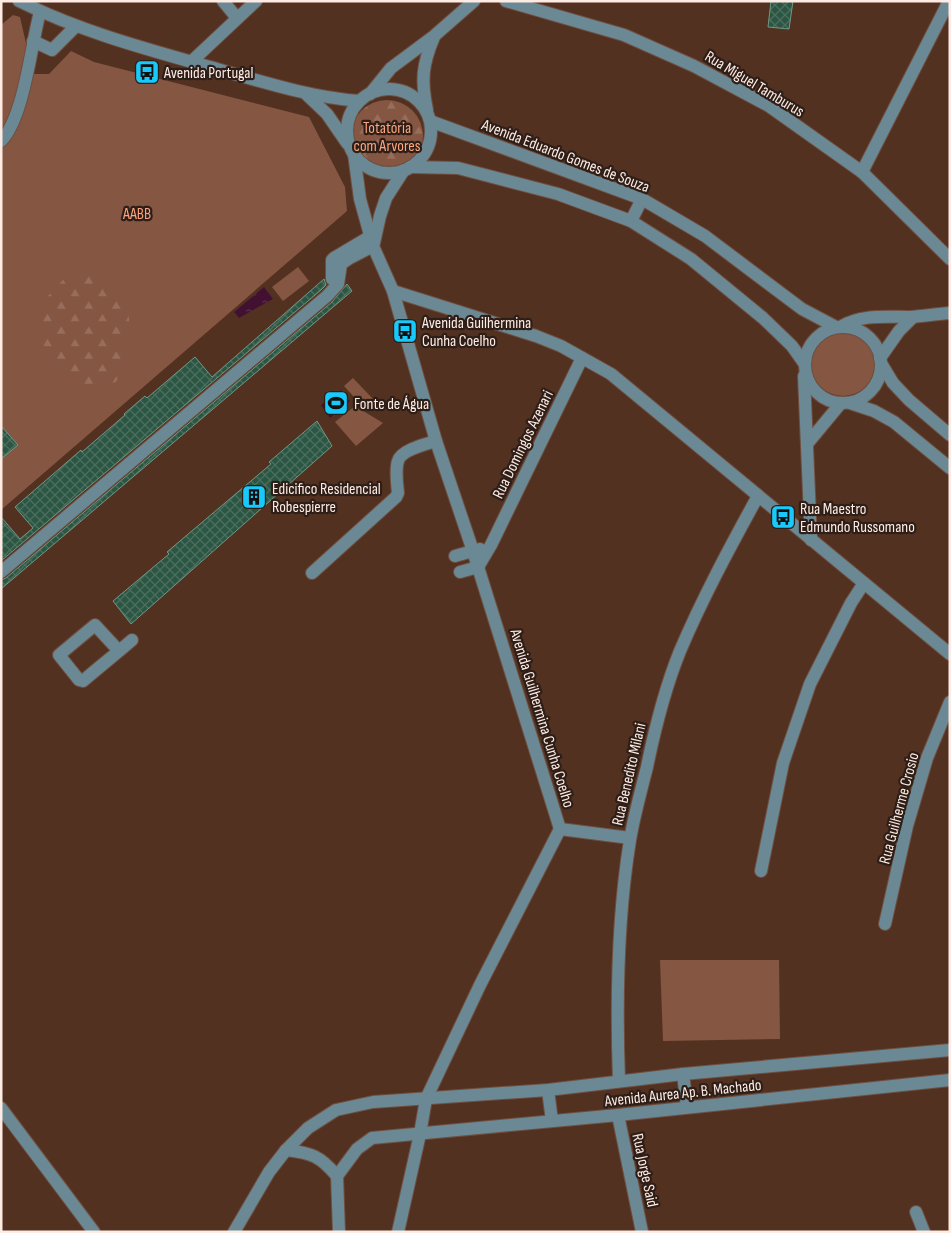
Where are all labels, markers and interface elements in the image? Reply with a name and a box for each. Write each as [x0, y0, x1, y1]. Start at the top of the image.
street label: Rua Miguel Tamburus [701, 47, 808, 122]
bus stop icon: Avenida Portugal [134, 59, 160, 85]
place label: Avenida Portugal [163, 64, 253, 83]
street label: Avenida Eduardo Gomes de Souza [478, 115, 652, 197]
park label: Totatória com Arvores [354, 119, 421, 156]
park label: AABB [122, 205, 151, 224]
place label: Avenida Guilhermina Cunha Coelho [421, 314, 531, 351]
bus stop icon: Avenida Guilhermina Cunha Coelho [392, 318, 418, 344]
street label: Rua Domingos Azenari [489, 387, 558, 502]
sports icon: Fonte de Água [323, 390, 349, 416]
place label: Fonte de Água [354, 395, 429, 414]
place label: Edicifico Residencial Robespierre [272, 480, 381, 517]
building icon: Edicifico Residencial Robespierre [241, 484, 267, 510]
place label: Rua Maestro Edmundo Russomano [800, 500, 915, 537]
bus stop icon: Rua Maestro Edmundo Russomano [770, 504, 796, 530]
street label: Avenida Guilhermina Cunha Coelho [505, 626, 578, 810]
street label: Rua Benedito Milani [608, 721, 650, 827]
street label: Rua Guilherme Crosio [875, 751, 923, 866]
street label: Avenida Aurea Ap. B. Machado [603, 1076, 762, 1111]
street label: Rua Jorge Said [627, 1132, 662, 1209]

